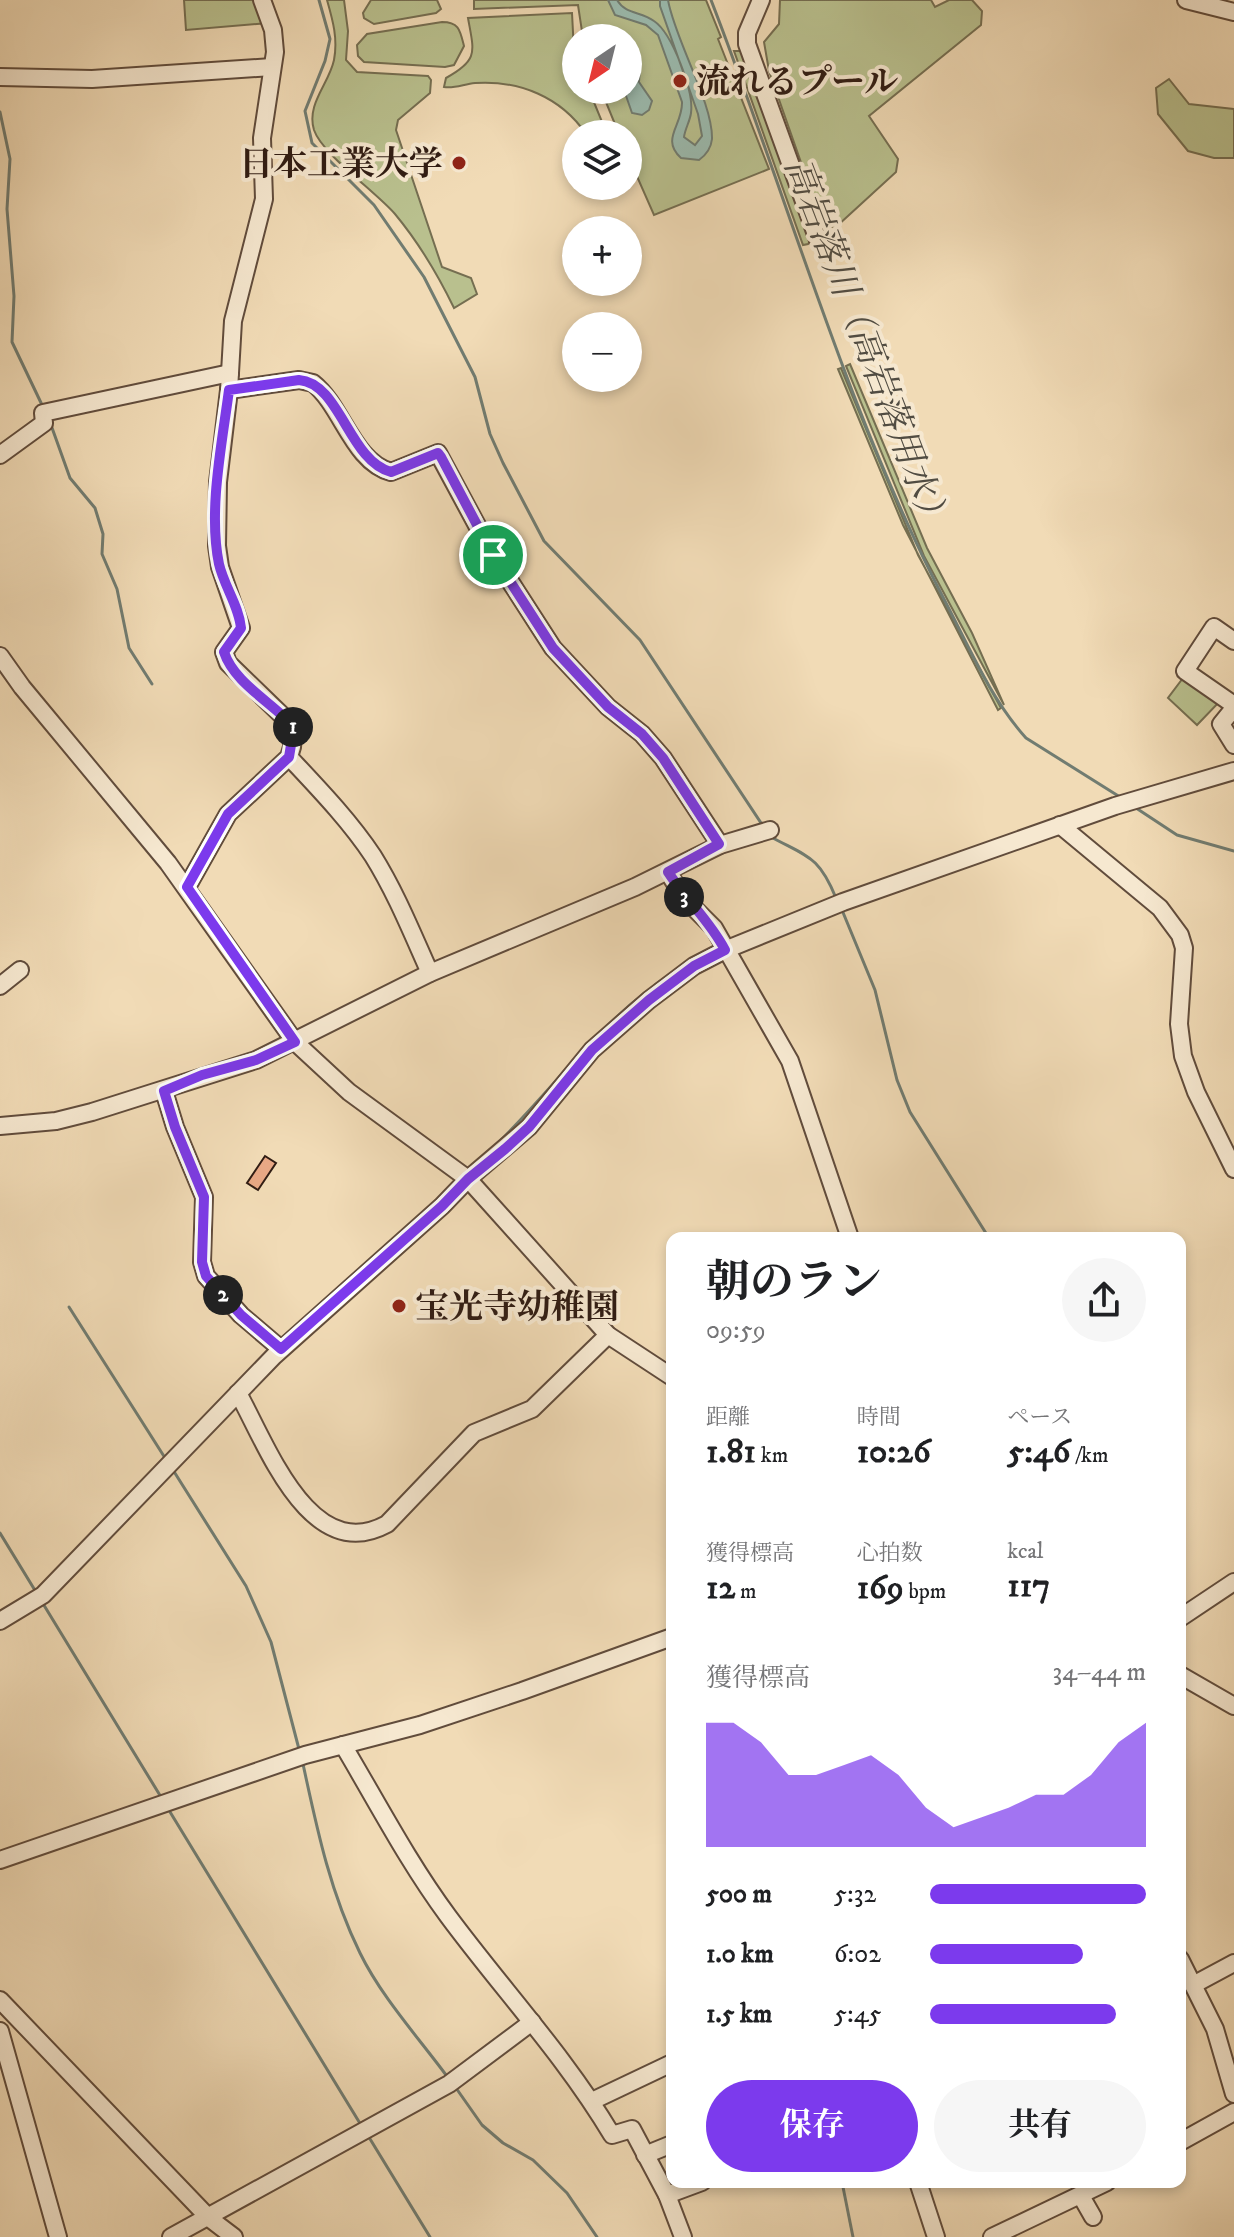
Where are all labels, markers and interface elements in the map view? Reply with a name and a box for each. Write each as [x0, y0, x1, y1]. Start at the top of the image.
north arrow [562, 24, 642, 104]
map controls [562, 24, 642, 392]
place label: 流れるプール [696, 62, 898, 104]
marker: 流れるプール [671, 72, 689, 90]
button: layers [562, 120, 642, 200]
place label: 日本工業大学 [239, 144, 443, 186]
water label: 高岩落川（高岩落用水） [774, 152, 958, 538]
marker: 日本工業大学 [450, 154, 468, 172]
button: + [562, 216, 642, 296]
button: − [562, 312, 642, 392]
pin [459, 521, 527, 589]
icon: arrive [471, 533, 515, 577]
pin: 1 [273, 707, 313, 747]
text: 1 [289, 713, 297, 740]
pin: 3 [664, 877, 704, 917]
text: 3 [680, 883, 688, 910]
text: 朝のラン [706, 1256, 882, 1311]
button: share [1062, 1258, 1146, 1342]
pin: 2 [203, 1275, 243, 1315]
text: 2 [218, 1281, 228, 1308]
place label: 宝光寺幼稚園 [415, 1287, 619, 1329]
marker: 宝光寺幼稚園 [390, 1297, 408, 1315]
text: 09:59 [706, 1314, 766, 1347]
text: 距離 [706, 1404, 750, 1431]
text: 時間 [857, 1404, 901, 1431]
text: ペース [1007, 1404, 1072, 1431]
text: 1.81 [706, 1431, 756, 1473]
text: 10:26 [857, 1431, 931, 1473]
text: 5:46 [1007, 1431, 1070, 1473]
text: km [756, 1442, 788, 1469]
text: /km [1070, 1442, 1109, 1469]
text: kcal [1007, 1538, 1043, 1565]
text: 獲得標高 [706, 1540, 794, 1567]
text: 心拍数 [857, 1540, 923, 1567]
text: 117 [1007, 1565, 1050, 1607]
text: 12 [706, 1567, 735, 1609]
text: 169 [857, 1567, 904, 1609]
text: m [735, 1578, 756, 1605]
text: bpm [904, 1578, 946, 1605]
text: 34–44 m [1053, 1656, 1146, 1689]
text: 獲得標高 [706, 1662, 810, 1695]
text: 500 m [706, 1878, 772, 1911]
text: 5:32 [834, 1878, 876, 1911]
text: 1.0 km [706, 1938, 774, 1971]
text: 6:02 [834, 1938, 881, 1971]
text: 1.5 km [706, 1998, 772, 2031]
text: 5:45 [834, 1998, 881, 2031]
button: 保存 [706, 2080, 918, 2172]
button: 共有 [934, 2080, 1146, 2172]

